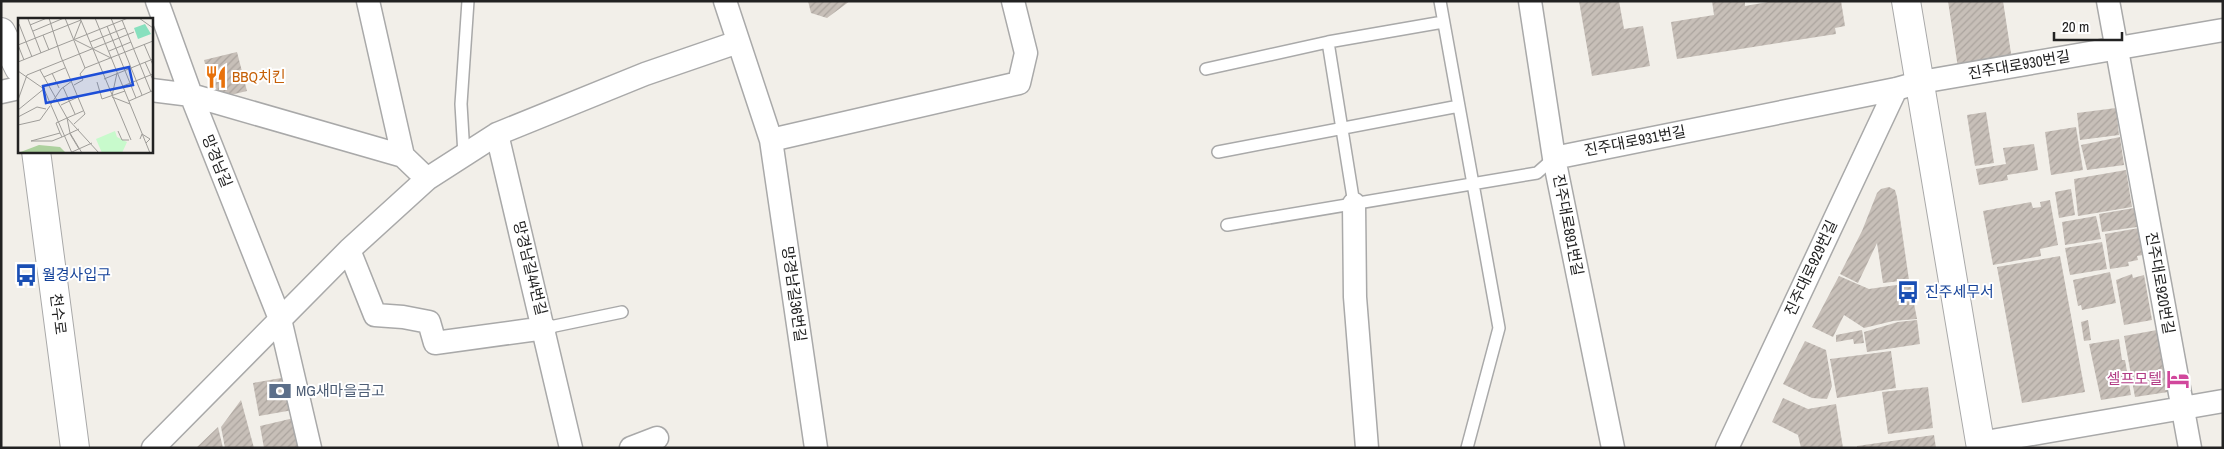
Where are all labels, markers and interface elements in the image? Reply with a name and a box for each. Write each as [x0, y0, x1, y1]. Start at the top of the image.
scale bar [2054, 10, 2122, 42]
text: 20 m [2062, 16, 2089, 37]
inset map [18, 18, 152, 152]
street label: 진주대로930번길 [1966, 45, 2072, 84]
restaurant icon: BBQ치킨 [203, 64, 229, 90]
place label: BBQ치킨 [232, 66, 286, 87]
street label: 진주대로931번길 [1582, 120, 1688, 161]
street label: 망경남길 [197, 131, 238, 190]
street label: 진주대로891번길 [1548, 172, 1589, 278]
street label: 진주대로929번길 [1779, 217, 1842, 319]
street label: 망경남길44번길 [509, 219, 552, 317]
street label: 진주대로920번길 [2141, 230, 2180, 336]
street label: 망경남길36번길 [777, 245, 812, 343]
bus stop icon: 월경사입구 [13, 262, 39, 288]
place label: 월경사입구 [42, 264, 111, 285]
bus stop icon: 진주세무서 [1895, 279, 1921, 305]
place label: 진주세무서 [1925, 281, 1994, 302]
street label: 천수로 [46, 292, 71, 336]
hotel icon: 셀프모텔 [2165, 366, 2191, 392]
place label: 셀프모텔 [2107, 368, 2162, 389]
bank icon: MG새마을금고 [267, 378, 293, 404]
place label: MG새마을금고 [296, 380, 385, 401]

